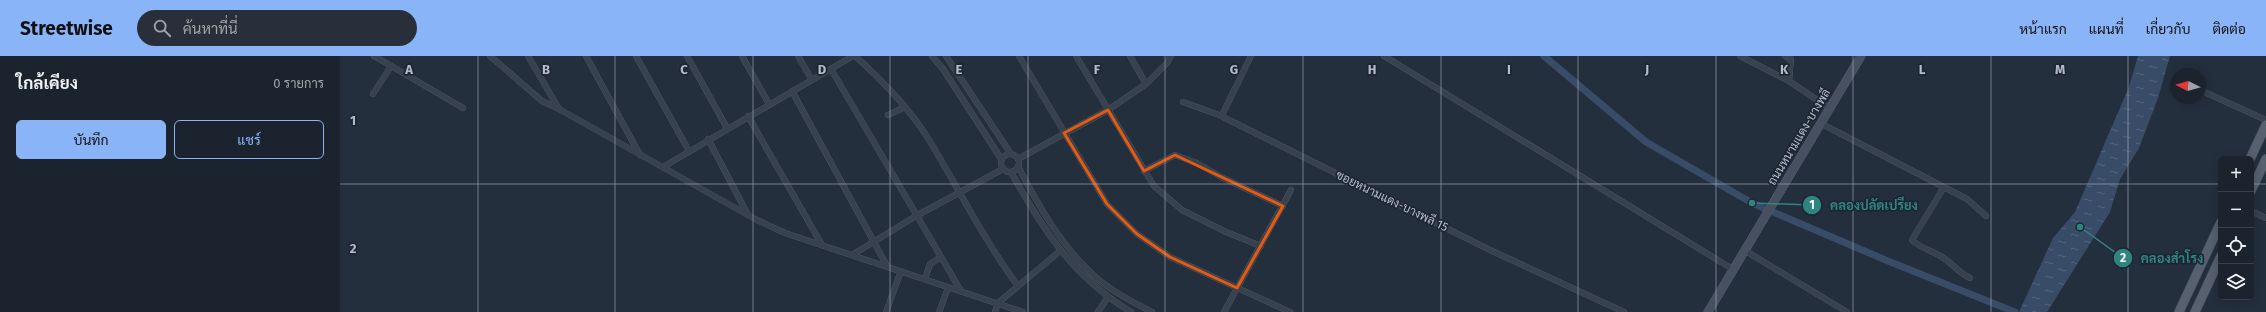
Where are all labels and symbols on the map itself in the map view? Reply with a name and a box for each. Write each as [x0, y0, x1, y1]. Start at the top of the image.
text: A [404, 62, 413, 77]
text: B [542, 62, 550, 77]
text: C [680, 62, 688, 77]
text: D [818, 62, 827, 77]
text: E [956, 62, 963, 77]
text: F [1094, 62, 1101, 77]
text: G [1230, 62, 1238, 77]
text: H [1368, 62, 1376, 77]
text: I [1507, 62, 1511, 77]
text: J [1644, 62, 1649, 77]
text: K [1780, 62, 1789, 77]
text: L [1919, 62, 1926, 77]
text: M [2055, 62, 2065, 77]
north arrow [2170, 68, 2206, 104]
street label: ถนนหนามแดง-บางพลี [1764, 86, 1833, 188]
text: 1 [350, 113, 356, 128]
street label: ซอยหนามแดง-บางพลี 15 [1334, 167, 1451, 234]
callout: คลองปลัดเปรียง [1802, 193, 1925, 218]
text: คลองปลัดเปรียง [1830, 196, 1918, 213]
text: 1 [1809, 198, 1815, 212]
text: 2 [350, 241, 357, 256]
callout: คลองสำโรง [2113, 246, 2212, 271]
text: คลองสำโรง [2141, 249, 2203, 266]
text: 2 [2120, 251, 2126, 265]

